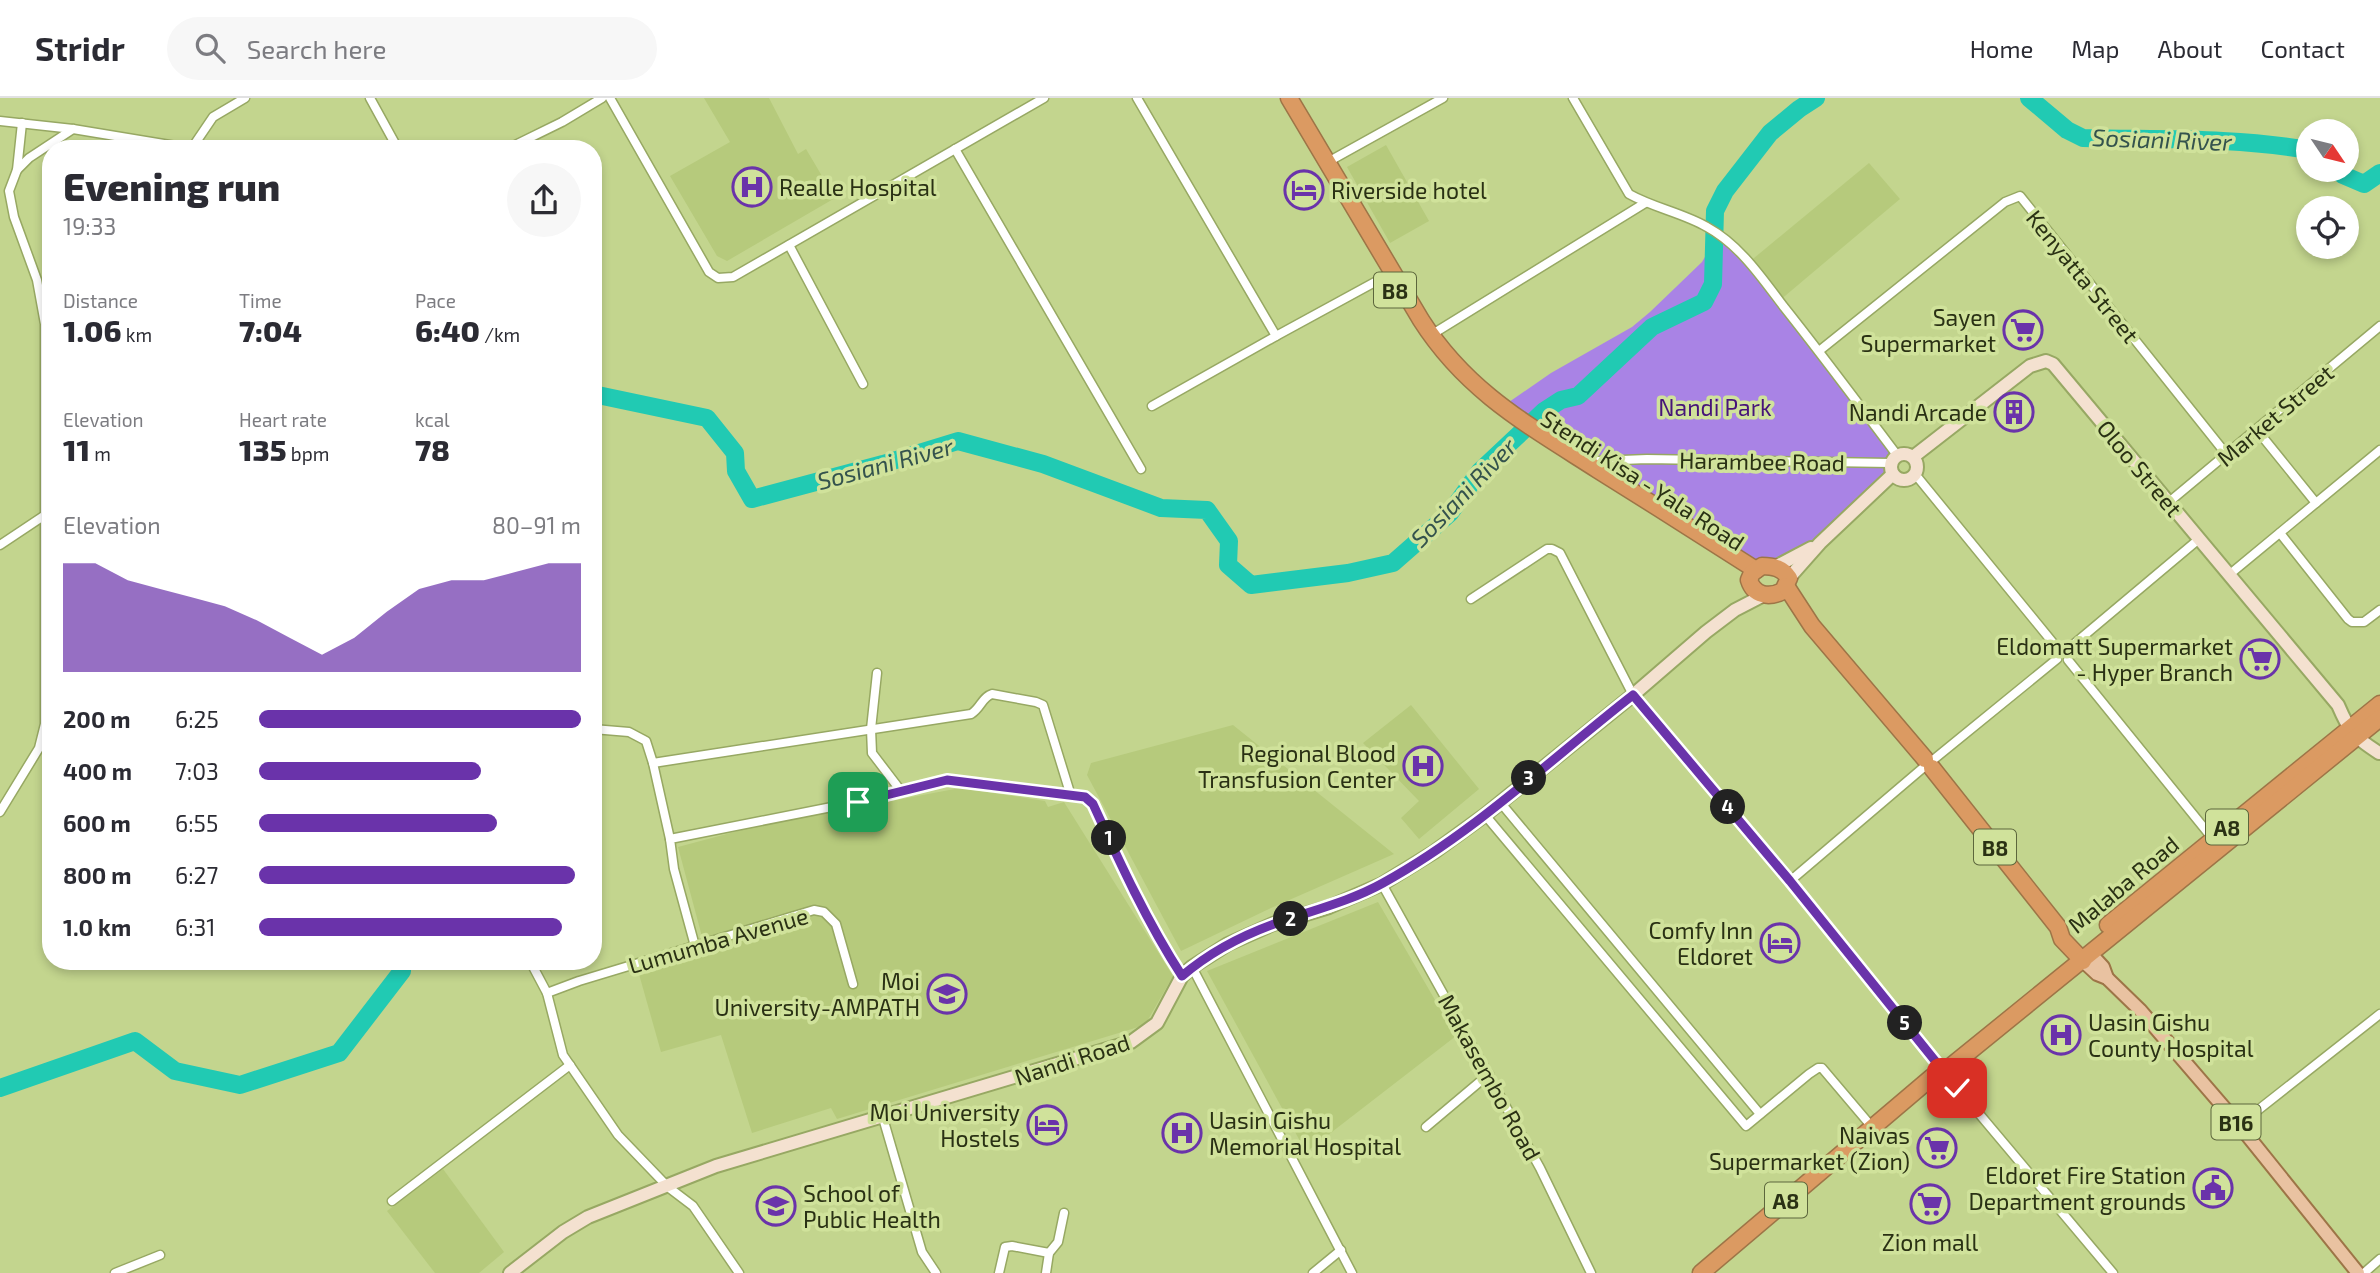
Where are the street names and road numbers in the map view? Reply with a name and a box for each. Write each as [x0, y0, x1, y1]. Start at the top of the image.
street label: Kenyatta Street [2021, 204, 2145, 348]
road number: B8 [1374, 272, 1416, 308]
street label: Market Street [2211, 358, 2339, 472]
street label: Stendi Kisa - Yala Road [1536, 404, 1750, 556]
street label: Oloo Street [2092, 414, 2189, 522]
street label: Harambee Road [1679, 446, 1845, 476]
road number: A8 [2206, 810, 2248, 844]
road number: B8 [1974, 830, 2016, 864]
street label: Malaba Road [2062, 830, 2184, 938]
street label: Lumumba Avenue [625, 901, 811, 979]
street label: Makasembo Road [1433, 989, 1547, 1165]
street label: Nandi Road [1011, 1027, 1133, 1091]
road number: B16 [2212, 1104, 2260, 1140]
road number: A8 [1765, 1182, 1807, 1218]

